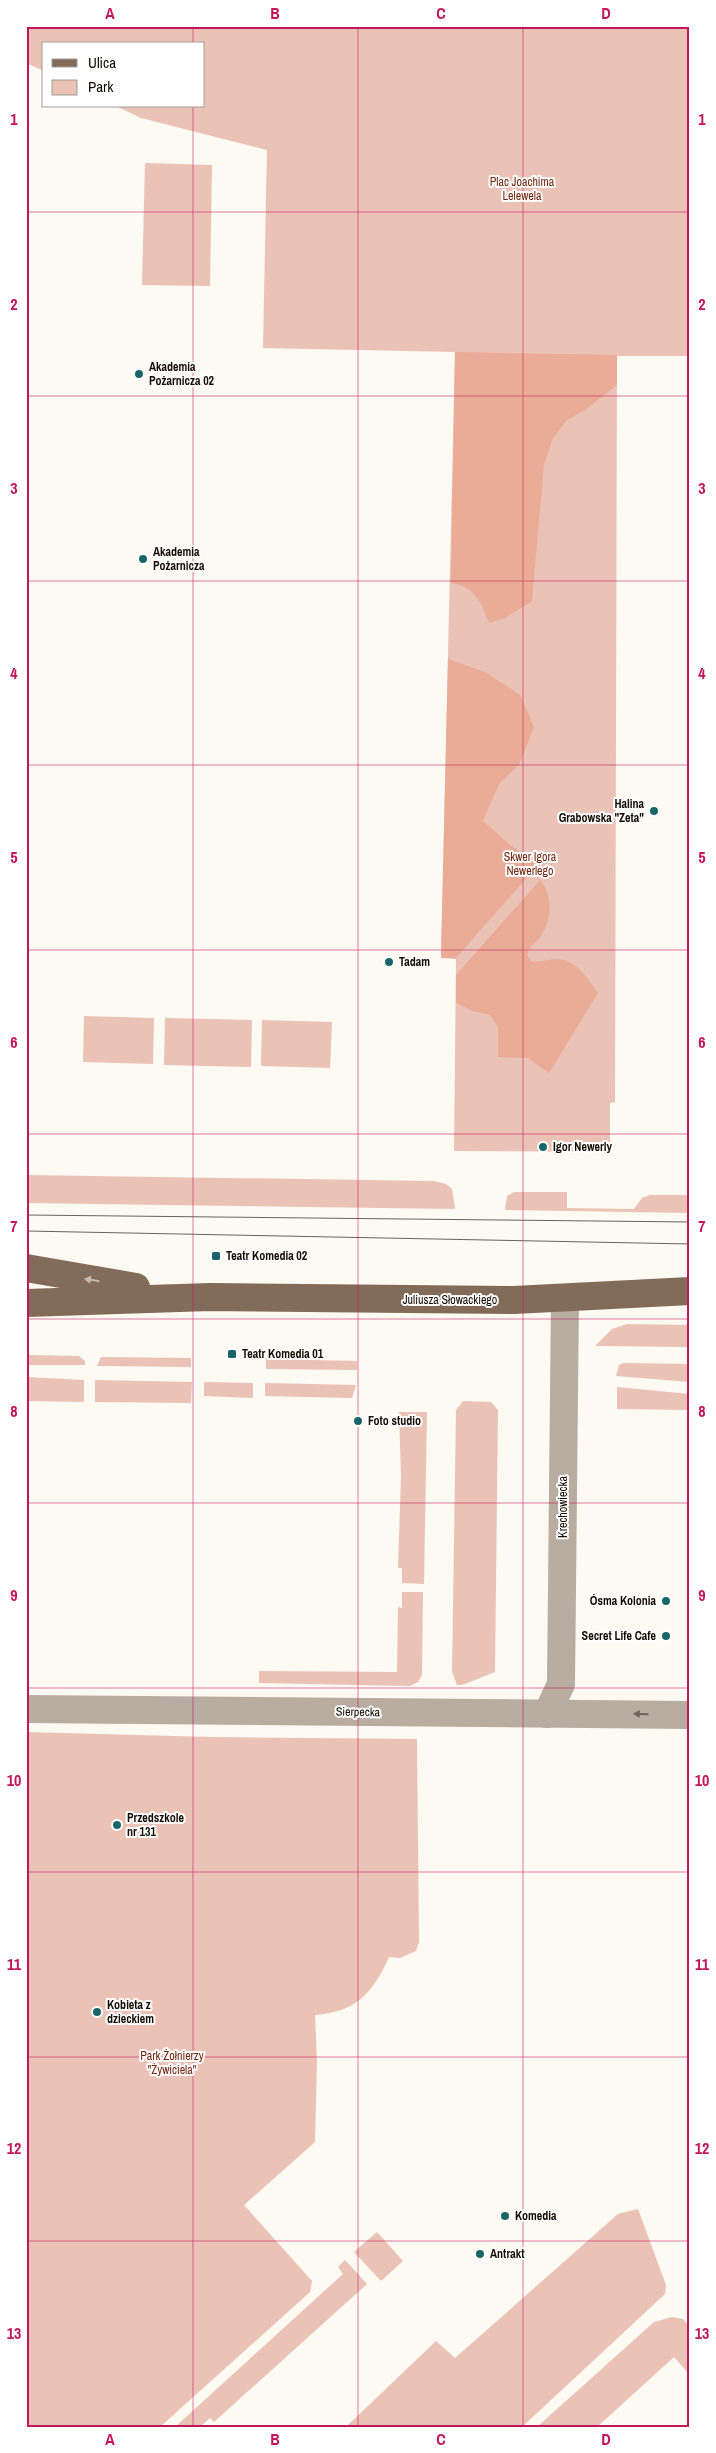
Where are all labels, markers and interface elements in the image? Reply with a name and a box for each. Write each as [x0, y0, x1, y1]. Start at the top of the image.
text: A [105, 2, 115, 24]
text: B [270, 2, 280, 24]
text: C [436, 2, 446, 24]
text: D [601, 2, 611, 24]
legend [42, 42, 205, 108]
text: Ulica [88, 52, 116, 73]
text: Park [88, 76, 114, 97]
text: 1 [10, 108, 18, 130]
text: 1 [698, 108, 706, 130]
park label: Plac Joachima Lelewela [490, 174, 555, 204]
text: 2 [10, 293, 18, 315]
text: 2 [698, 293, 706, 315]
place label: Akademia Pożarnicza 02 [149, 359, 215, 389]
marker: Akademia Pożarnicza 02 [133, 368, 145, 380]
text: 3 [10, 477, 18, 499]
text: 3 [698, 477, 706, 499]
place label: Akademia Pożarnicza [153, 544, 205, 574]
marker: Akademia Pożarnicza [137, 553, 149, 565]
text: 4 [10, 662, 18, 684]
text: 4 [698, 662, 706, 684]
place label: Halina Grabowska "Zeta" [559, 796, 645, 826]
marker: Halina Grabowska "Zeta" [648, 805, 660, 817]
text: 5 [10, 846, 18, 868]
text: 5 [698, 846, 706, 868]
park label: Skwer Igora Newerlego [504, 849, 557, 879]
place label: Tadam [399, 954, 430, 970]
marker: Tadam [383, 956, 395, 968]
text: 6 [10, 1031, 18, 1053]
text: 6 [698, 1031, 706, 1053]
place label: Igor Newerly [553, 1139, 613, 1155]
marker: Igor Newerly [537, 1141, 549, 1153]
text: 7 [10, 1215, 18, 1237]
text: 7 [698, 1215, 706, 1237]
place label: Teatr Komedia 02 [226, 1248, 308, 1264]
marker: Teatr Komedia 02 [210, 1250, 222, 1262]
one-way arrow [84, 1276, 100, 1284]
street label: Juliusza Słowackiego [403, 1292, 497, 1308]
place label: Teatr Komedia 01 [242, 1346, 324, 1362]
marker: Teatr Komedia 01 [226, 1348, 238, 1360]
text: 8 [10, 1400, 18, 1422]
text: 8 [698, 1400, 706, 1422]
place label: Foto studio [368, 1413, 421, 1429]
marker: Foto studio [352, 1415, 364, 1427]
street label: Krechowiecka [555, 1476, 571, 1538]
text: 9 [10, 1584, 18, 1606]
text: 9 [698, 1584, 706, 1606]
place label: Ósma Kolonia [590, 1593, 657, 1609]
marker: Ósma Kolonia [660, 1595, 672, 1607]
place label: Secret Life Cafe [582, 1628, 657, 1644]
marker: Secret Life Cafe [660, 1630, 672, 1642]
street label: Sierpecka [336, 1704, 381, 1720]
one-way arrow [633, 1710, 649, 1718]
text: 10 [7, 1769, 21, 1791]
text: 10 [695, 1769, 709, 1791]
place label: Przedszkole nr 131 [127, 1810, 184, 1840]
marker: Przedszkole nr 131 [111, 1819, 123, 1831]
text: 11 [7, 1953, 22, 1975]
text: 11 [695, 1953, 710, 1975]
place label: Kobieta z dzieckiem [107, 1997, 154, 2027]
marker: Kobieta z dzieckiem [91, 2006, 103, 2018]
park label: Park Żołnierzy "Żywiciela" [140, 2048, 204, 2078]
text: 12 [7, 2137, 21, 2159]
text: 12 [695, 2137, 709, 2159]
place label: Komedia [515, 2208, 557, 2224]
marker: Komedia [499, 2210, 511, 2222]
place label: Antrakt [490, 2246, 525, 2262]
marker: Antrakt [474, 2248, 486, 2260]
text: 13 [7, 2322, 21, 2344]
text: 13 [695, 2322, 709, 2344]
text: A [105, 2428, 115, 2450]
text: B [270, 2428, 280, 2450]
text: C [436, 2428, 446, 2450]
text: D [601, 2428, 611, 2450]

